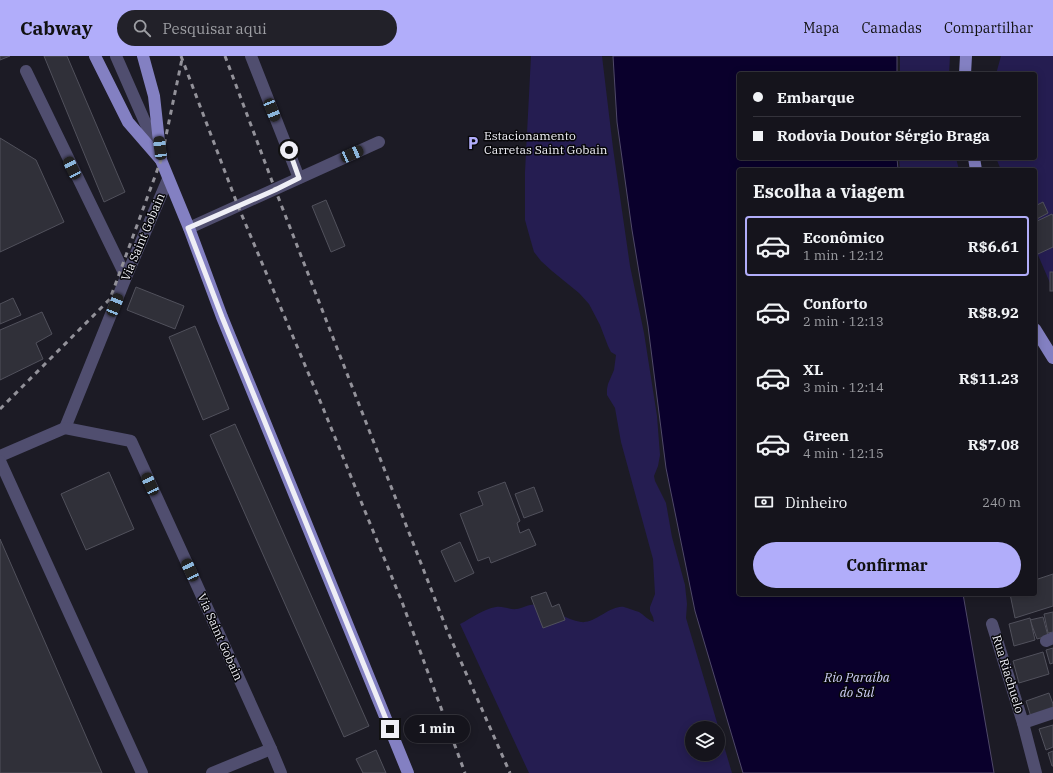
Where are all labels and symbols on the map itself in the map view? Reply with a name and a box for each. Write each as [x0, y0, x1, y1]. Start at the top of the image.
car [262, 97, 282, 123]
place label: Estacionamento Carretas Saint Gobain [484, 128, 608, 157]
car [153, 135, 167, 161]
parking icon: Estacionamento Carretas Saint Gobain [465, 135, 481, 151]
route start [280, 141, 298, 159]
car [339, 144, 365, 164]
car [61, 155, 83, 181]
street label: Via Saint Gobain [117, 190, 168, 283]
car [105, 292, 125, 318]
car [139, 471, 161, 497]
car [179, 557, 201, 583]
street label: Via Saint Gobain [195, 591, 246, 683]
street label: Rua Riachuelo [989, 633, 1028, 715]
water label: Rio Paraíba do Sul [823, 669, 890, 701]
callout: 1 min [404, 715, 470, 743]
route end [381, 720, 399, 738]

